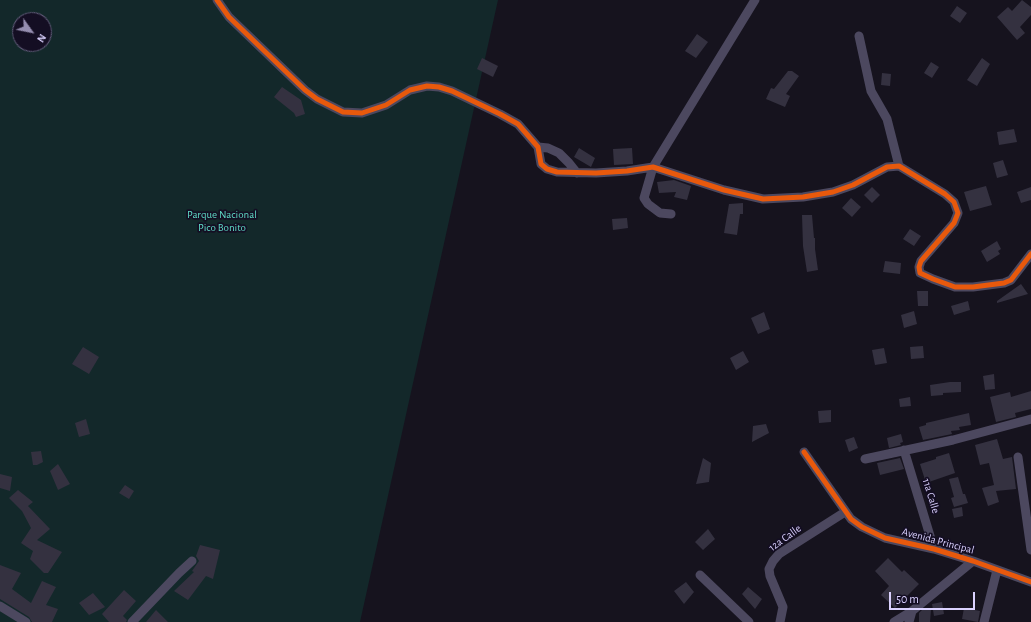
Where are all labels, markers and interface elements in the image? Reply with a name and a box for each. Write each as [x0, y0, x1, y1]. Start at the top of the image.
north arrow [12, 12, 52, 52]
text: N [35, 32, 48, 44]
park label: Parque Nacional Pico Bonito [187, 208, 257, 234]
street label: 11a Calle [919, 477, 943, 515]
street label: 12a Calle [766, 522, 804, 554]
street label: Avenida Principal [900, 525, 976, 557]
scale bar [891, 584, 977, 610]
text: 50 m [896, 593, 919, 605]

